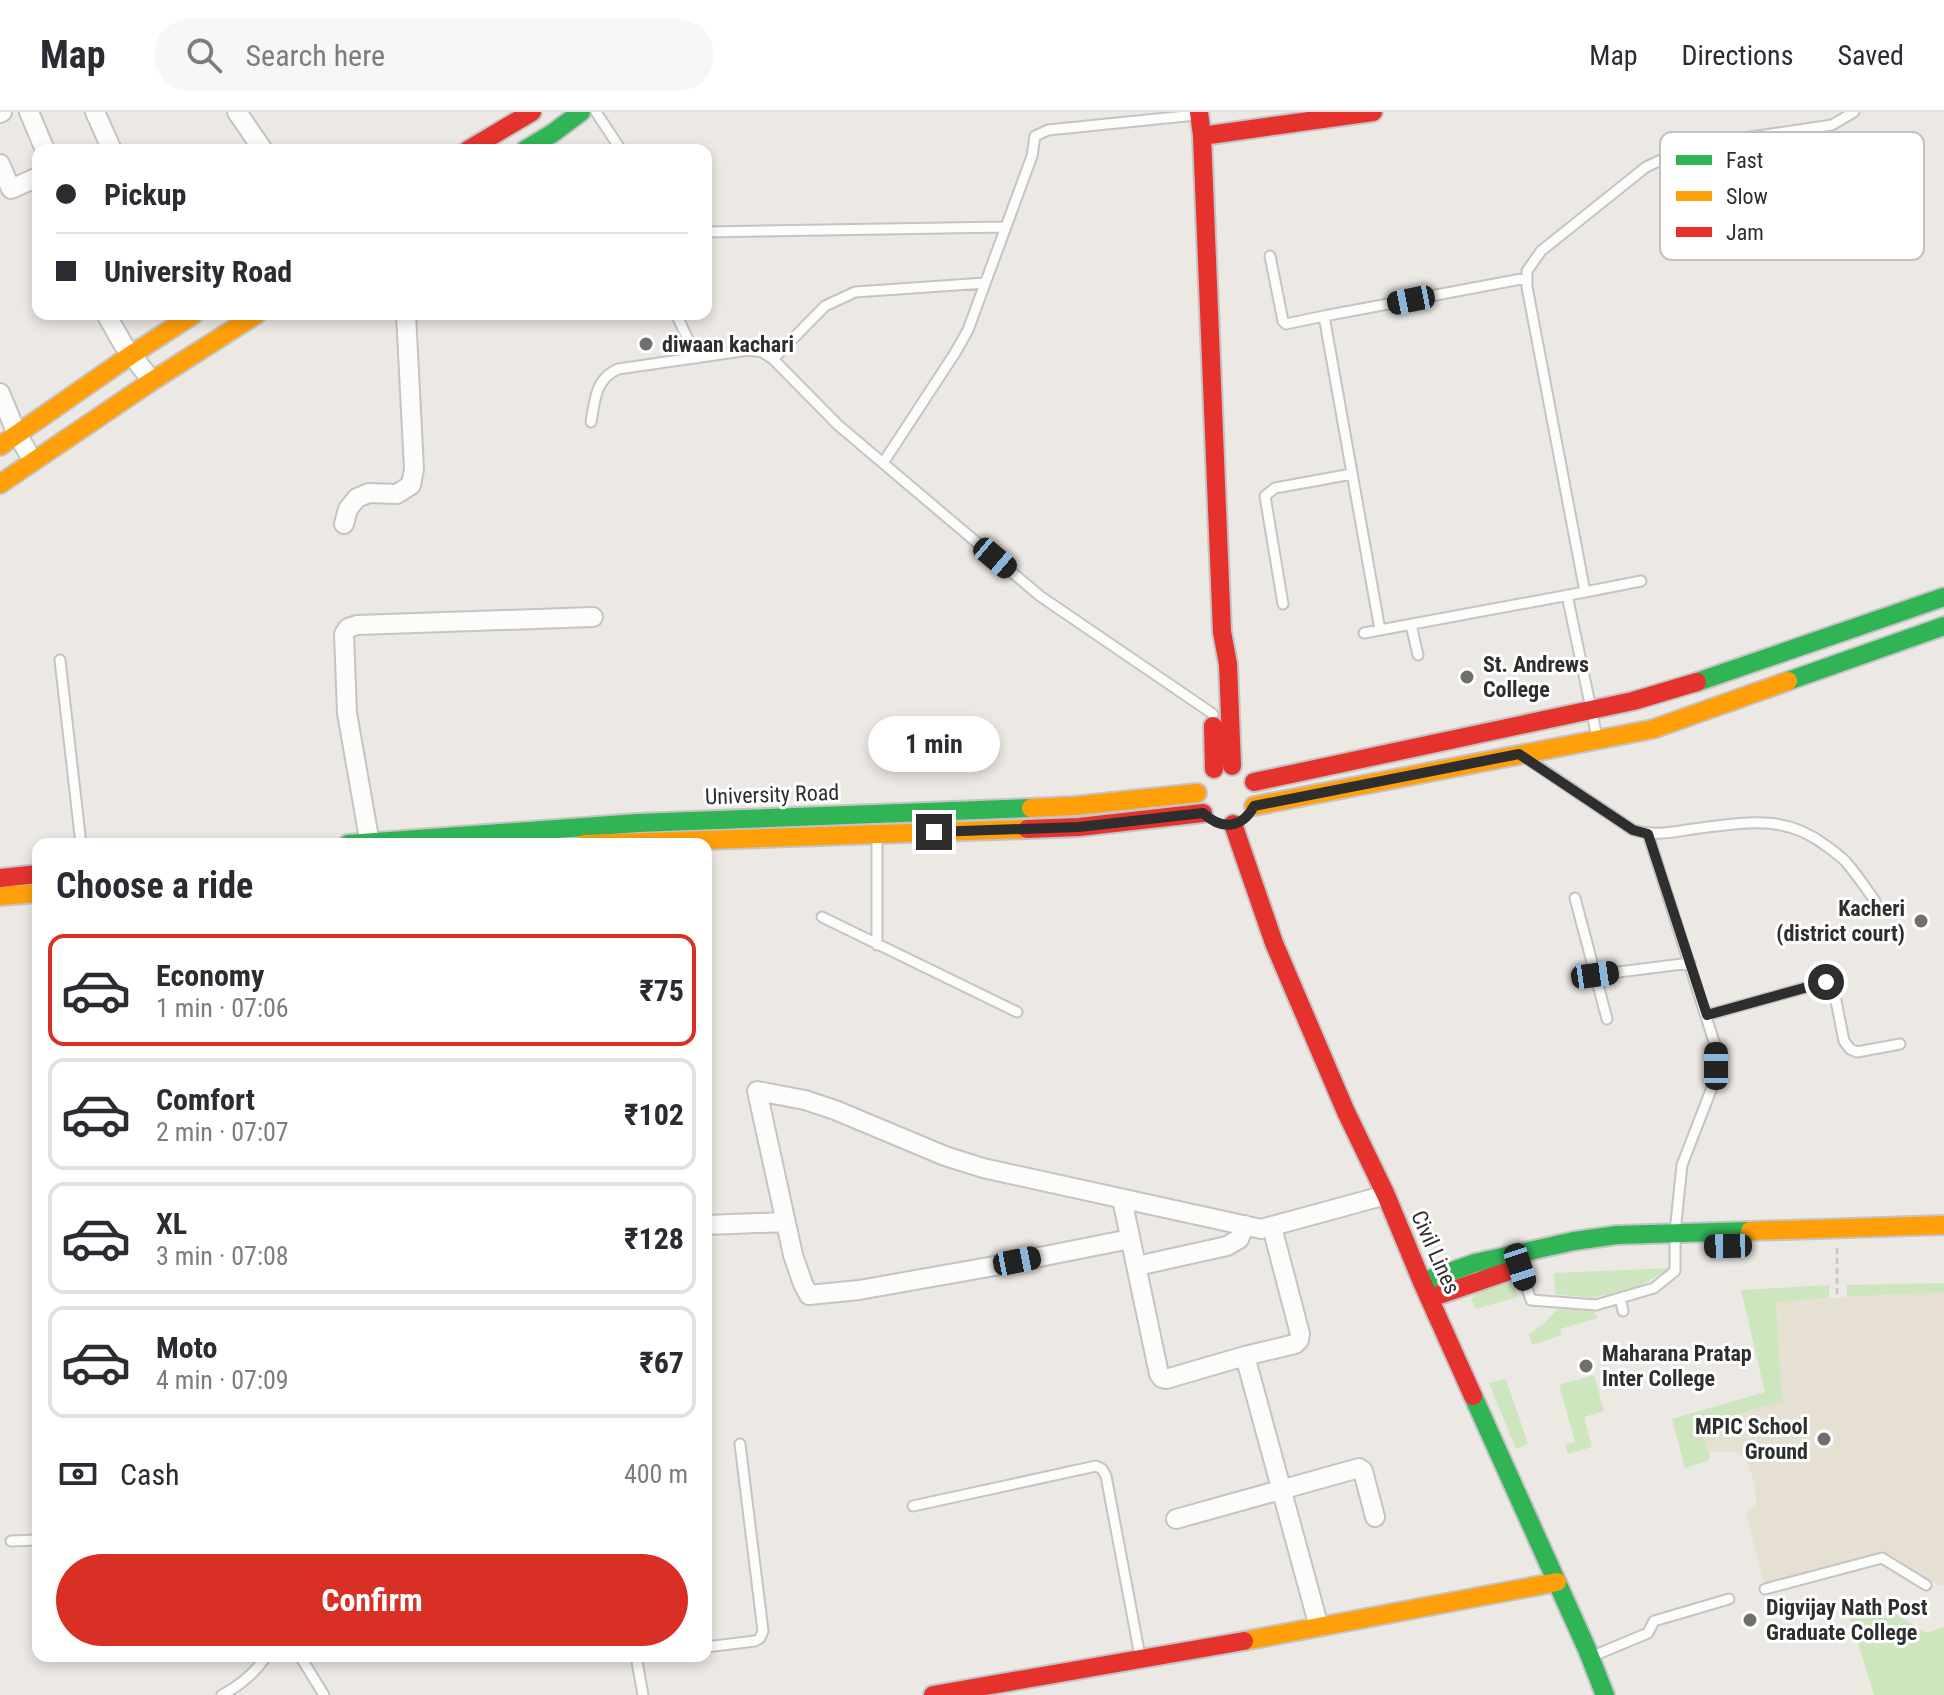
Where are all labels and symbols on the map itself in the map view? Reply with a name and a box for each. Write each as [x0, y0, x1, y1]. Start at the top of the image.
legend [1660, 132, 1924, 260]
text: Fast [1726, 148, 1763, 173]
text: Slow [1726, 184, 1768, 209]
text: Jam [1726, 220, 1764, 245]
car [1385, 284, 1437, 316]
place label: diwaan kachari [662, 332, 794, 357]
marker: diwaan kachari [637, 335, 655, 353]
car [969, 533, 1021, 583]
place label: St. Andrews College [1483, 652, 1589, 702]
marker: St. Andrews College [1458, 668, 1476, 686]
callout: 1 min [868, 716, 1000, 772]
street label: University Road [704, 780, 840, 809]
route end [916, 814, 952, 850]
place label: Kacheri (district court) [1776, 896, 1905, 946]
marker: Kacheri (district court) [1912, 912, 1930, 930]
car [1570, 960, 1620, 990]
route start [1808, 964, 1844, 1000]
car [1704, 1042, 1728, 1090]
street label: Civil Lines [1406, 1207, 1465, 1298]
car [1704, 1234, 1752, 1258]
car [1501, 1240, 1539, 1294]
car [991, 1245, 1043, 1277]
place label: Maharana Pratap Inter College [1602, 1341, 1752, 1391]
marker: Maharana Pratap Inter College [1577, 1357, 1595, 1375]
place label: MPIC School Ground [1695, 1414, 1808, 1464]
marker: MPIC School Ground [1815, 1430, 1833, 1448]
place label: Digvijay Nath Post Graduate College [1766, 1595, 1928, 1645]
marker: Digvijay Nath Post Graduate College [1741, 1611, 1759, 1629]

